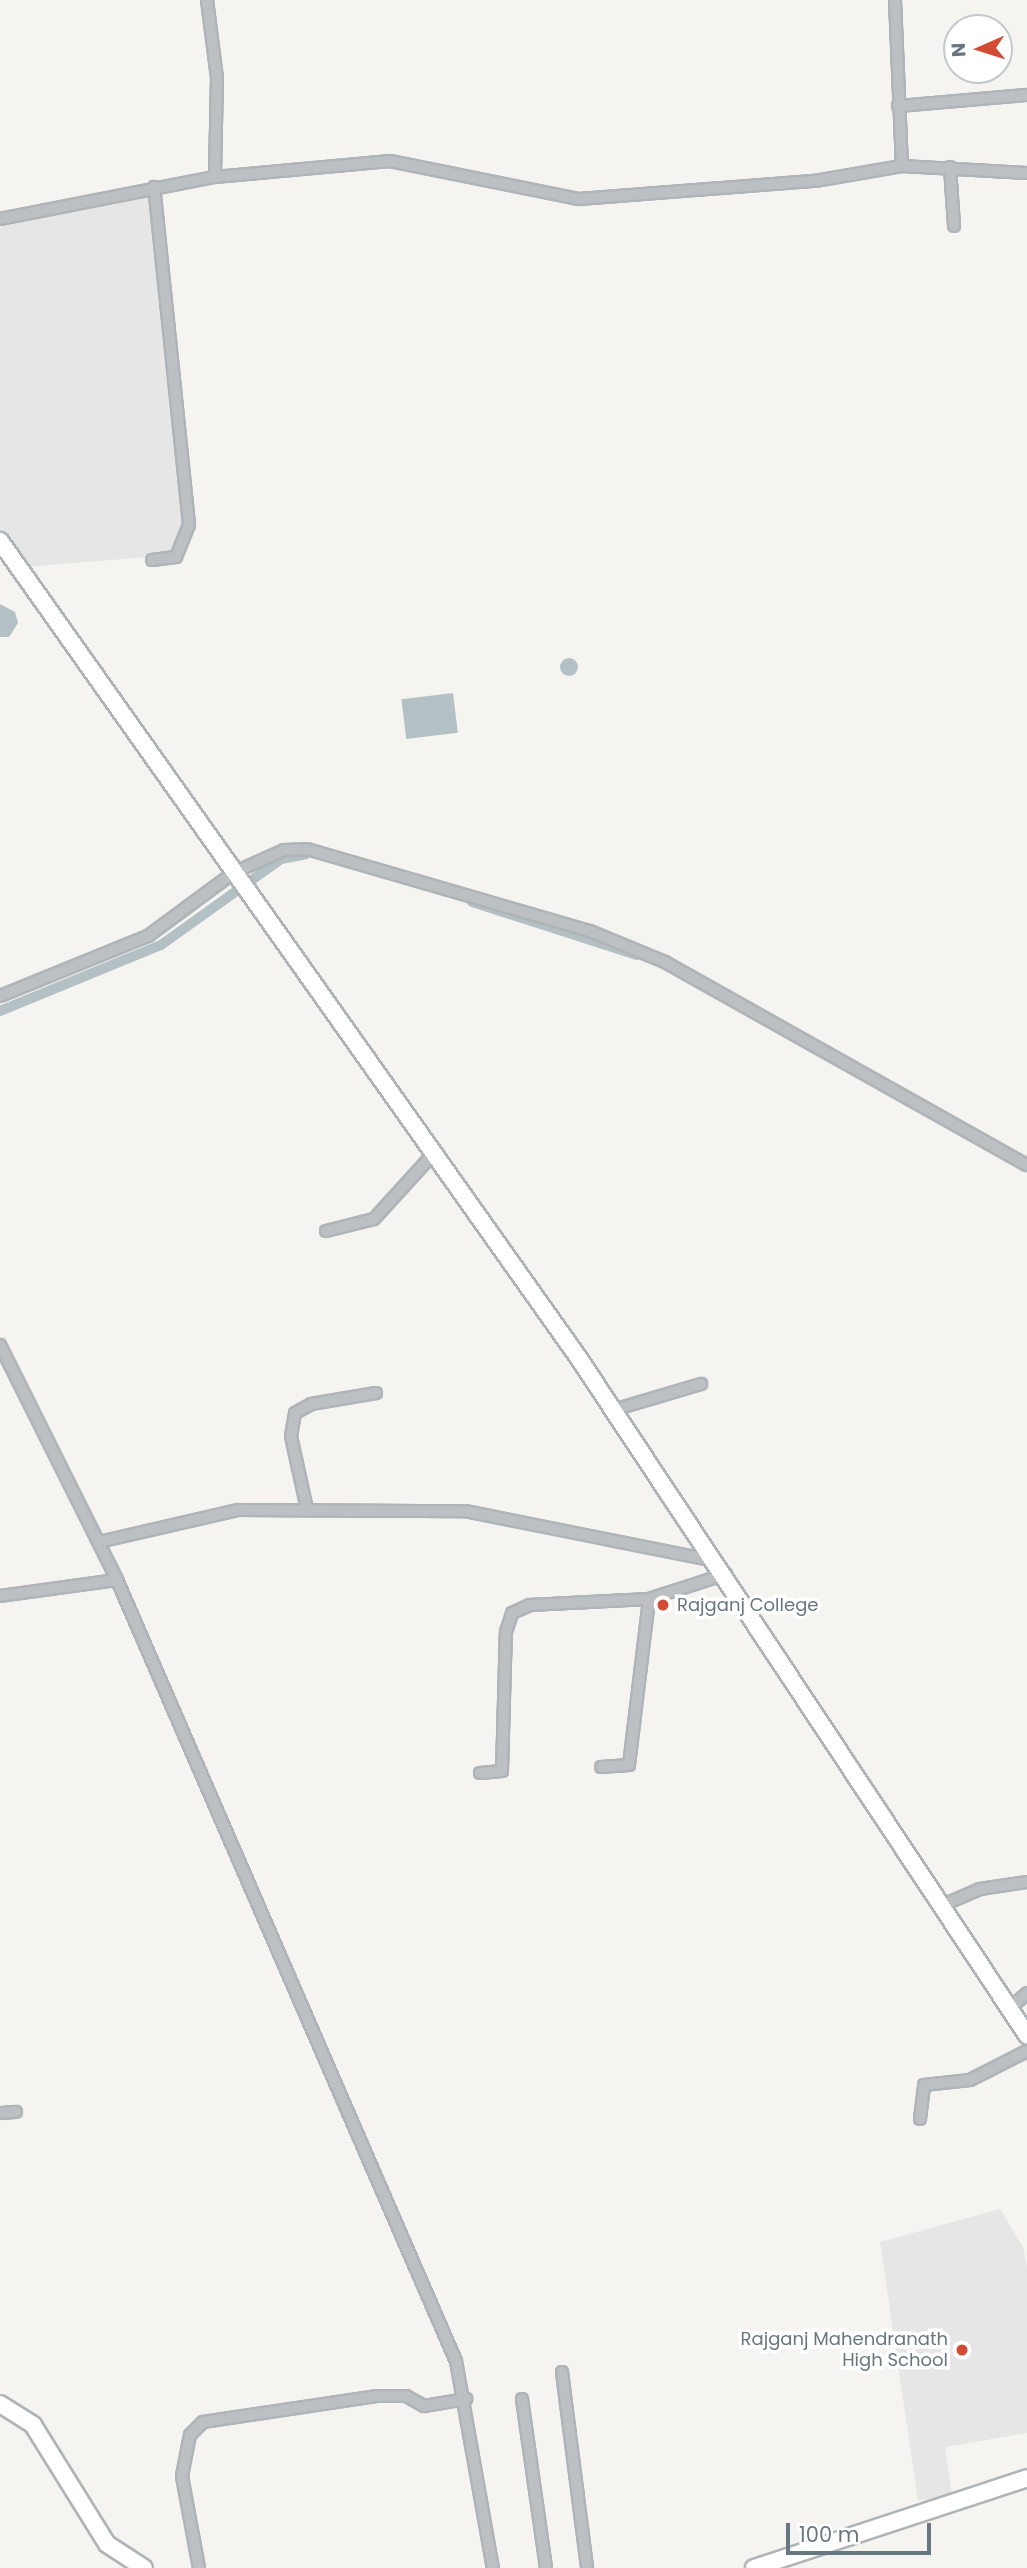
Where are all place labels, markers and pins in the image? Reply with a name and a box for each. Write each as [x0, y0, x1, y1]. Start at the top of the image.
place label: Rajganj College [677, 1594, 818, 1616]
marker: Rajganj College [655, 1597, 671, 1613]
place label: Rajganj Mahendranath High School [741, 2329, 948, 2372]
marker: Rajganj Mahendranath High School [954, 2342, 970, 2358]

